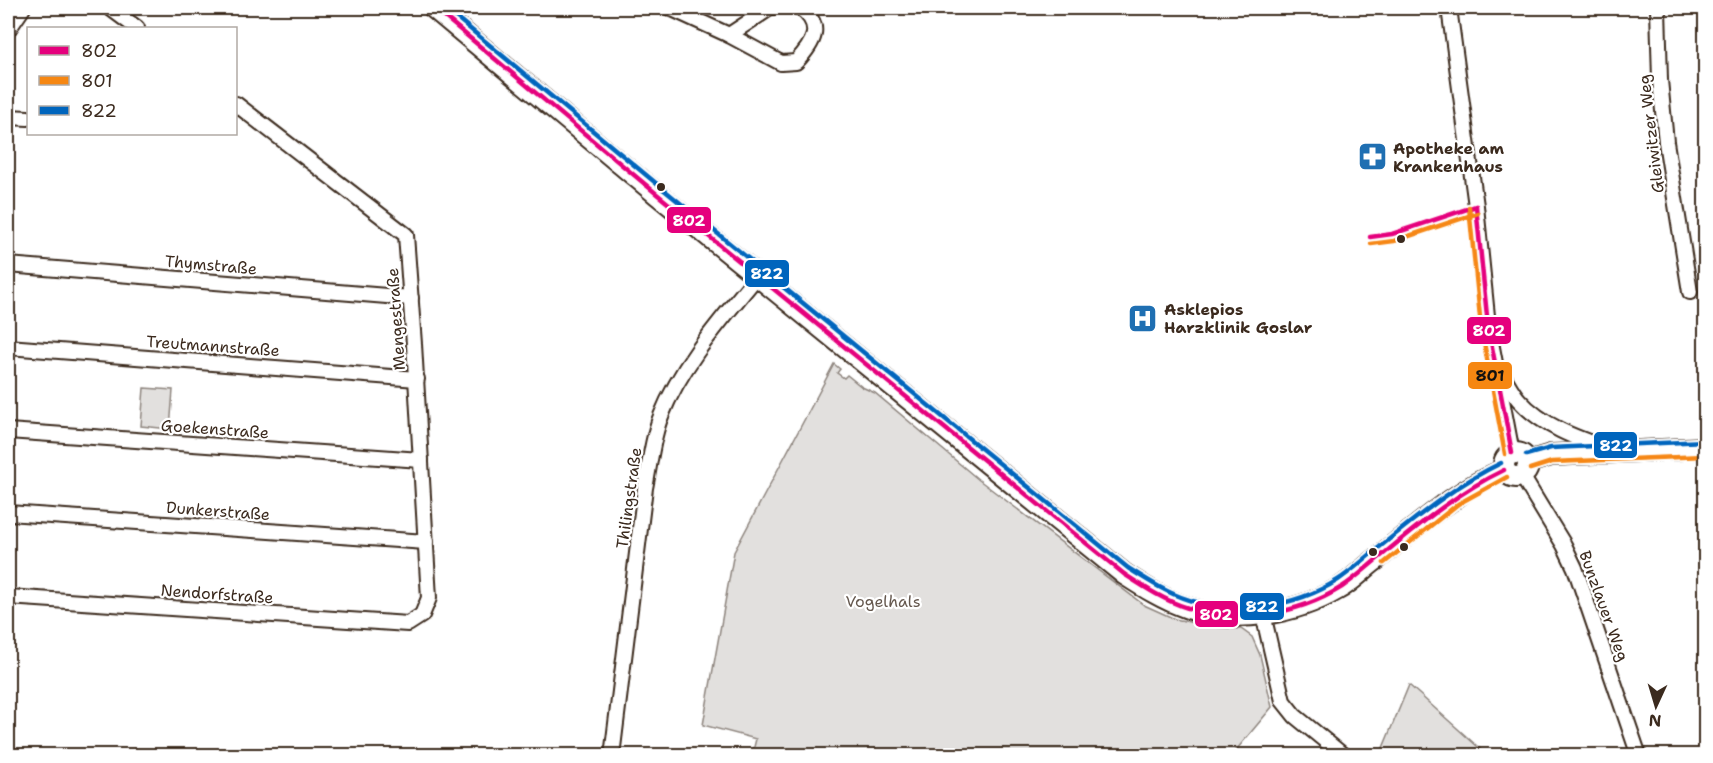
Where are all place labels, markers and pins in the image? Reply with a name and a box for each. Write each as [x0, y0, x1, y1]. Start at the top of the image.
place label: Apotheke am Krankenhaus [1393, 138, 1504, 177]
pharmacy icon: Apotheke am Krankenhaus [1356, 141, 1388, 173]
unlabelled marker [655, 181, 667, 193]
unlabelled marker [1395, 233, 1407, 245]
place label: Asklepios Harzklinik Goslar [1164, 299, 1313, 338]
hospital icon: Asklepios Harzklinik Goslar [1127, 302, 1159, 334]
unlabelled marker [1398, 541, 1410, 553]
unlabelled marker [1367, 546, 1379, 558]

